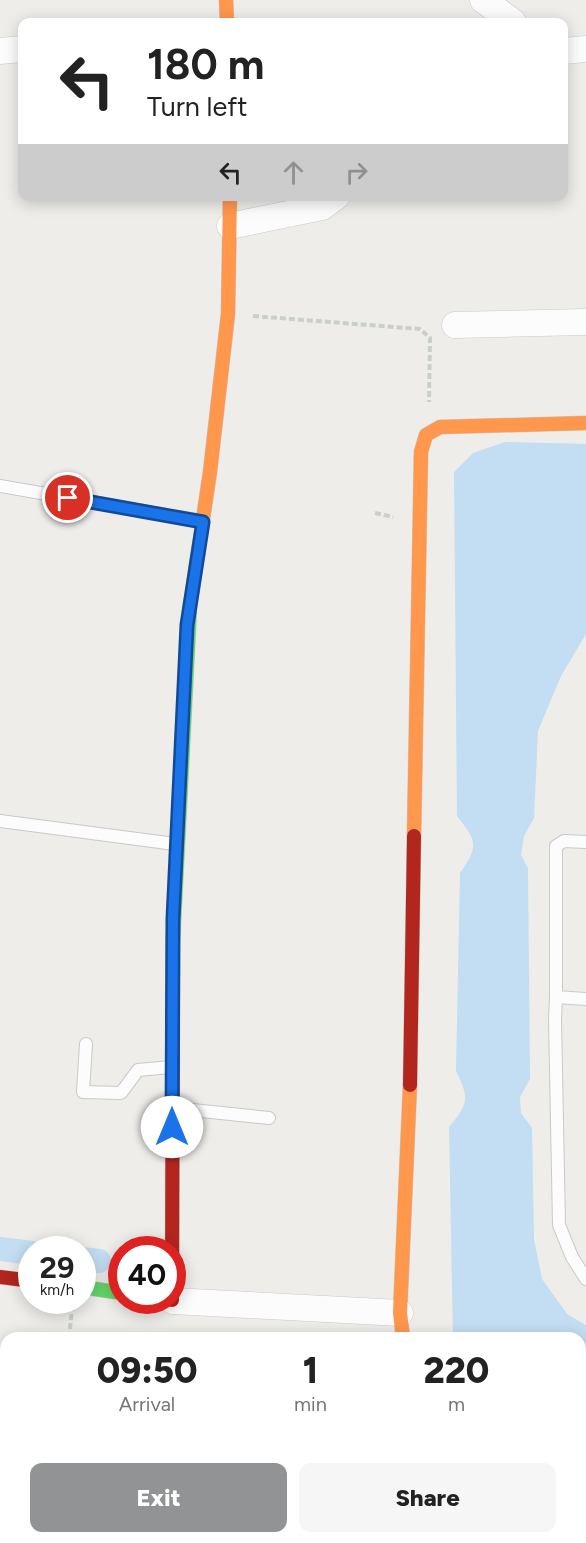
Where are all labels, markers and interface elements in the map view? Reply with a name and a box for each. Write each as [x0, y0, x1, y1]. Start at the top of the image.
text: 180 m [147, 39, 264, 90]
icon: left [48, 42, 126, 120]
text: Turn left [147, 90, 247, 123]
icon: left [214, 156, 247, 189]
icon: ahead [277, 156, 310, 189]
icon: right [340, 156, 373, 189]
pin [42, 472, 93, 523]
icon: arrive [51, 481, 84, 514]
position arrow [140, 1095, 204, 1159]
speed limit sign: 40 [108, 1236, 186, 1314]
text: 29 [40, 1249, 74, 1286]
text: km/h [40, 1281, 74, 1299]
text: 09:50 [97, 1349, 197, 1392]
text: 1 [303, 1349, 318, 1392]
text: 220 [424, 1349, 489, 1392]
text: Arrival [119, 1392, 175, 1416]
text: min [294, 1392, 327, 1416]
text: m [448, 1392, 465, 1416]
button: Exit [30, 1463, 287, 1532]
button: Share [299, 1463, 556, 1532]

